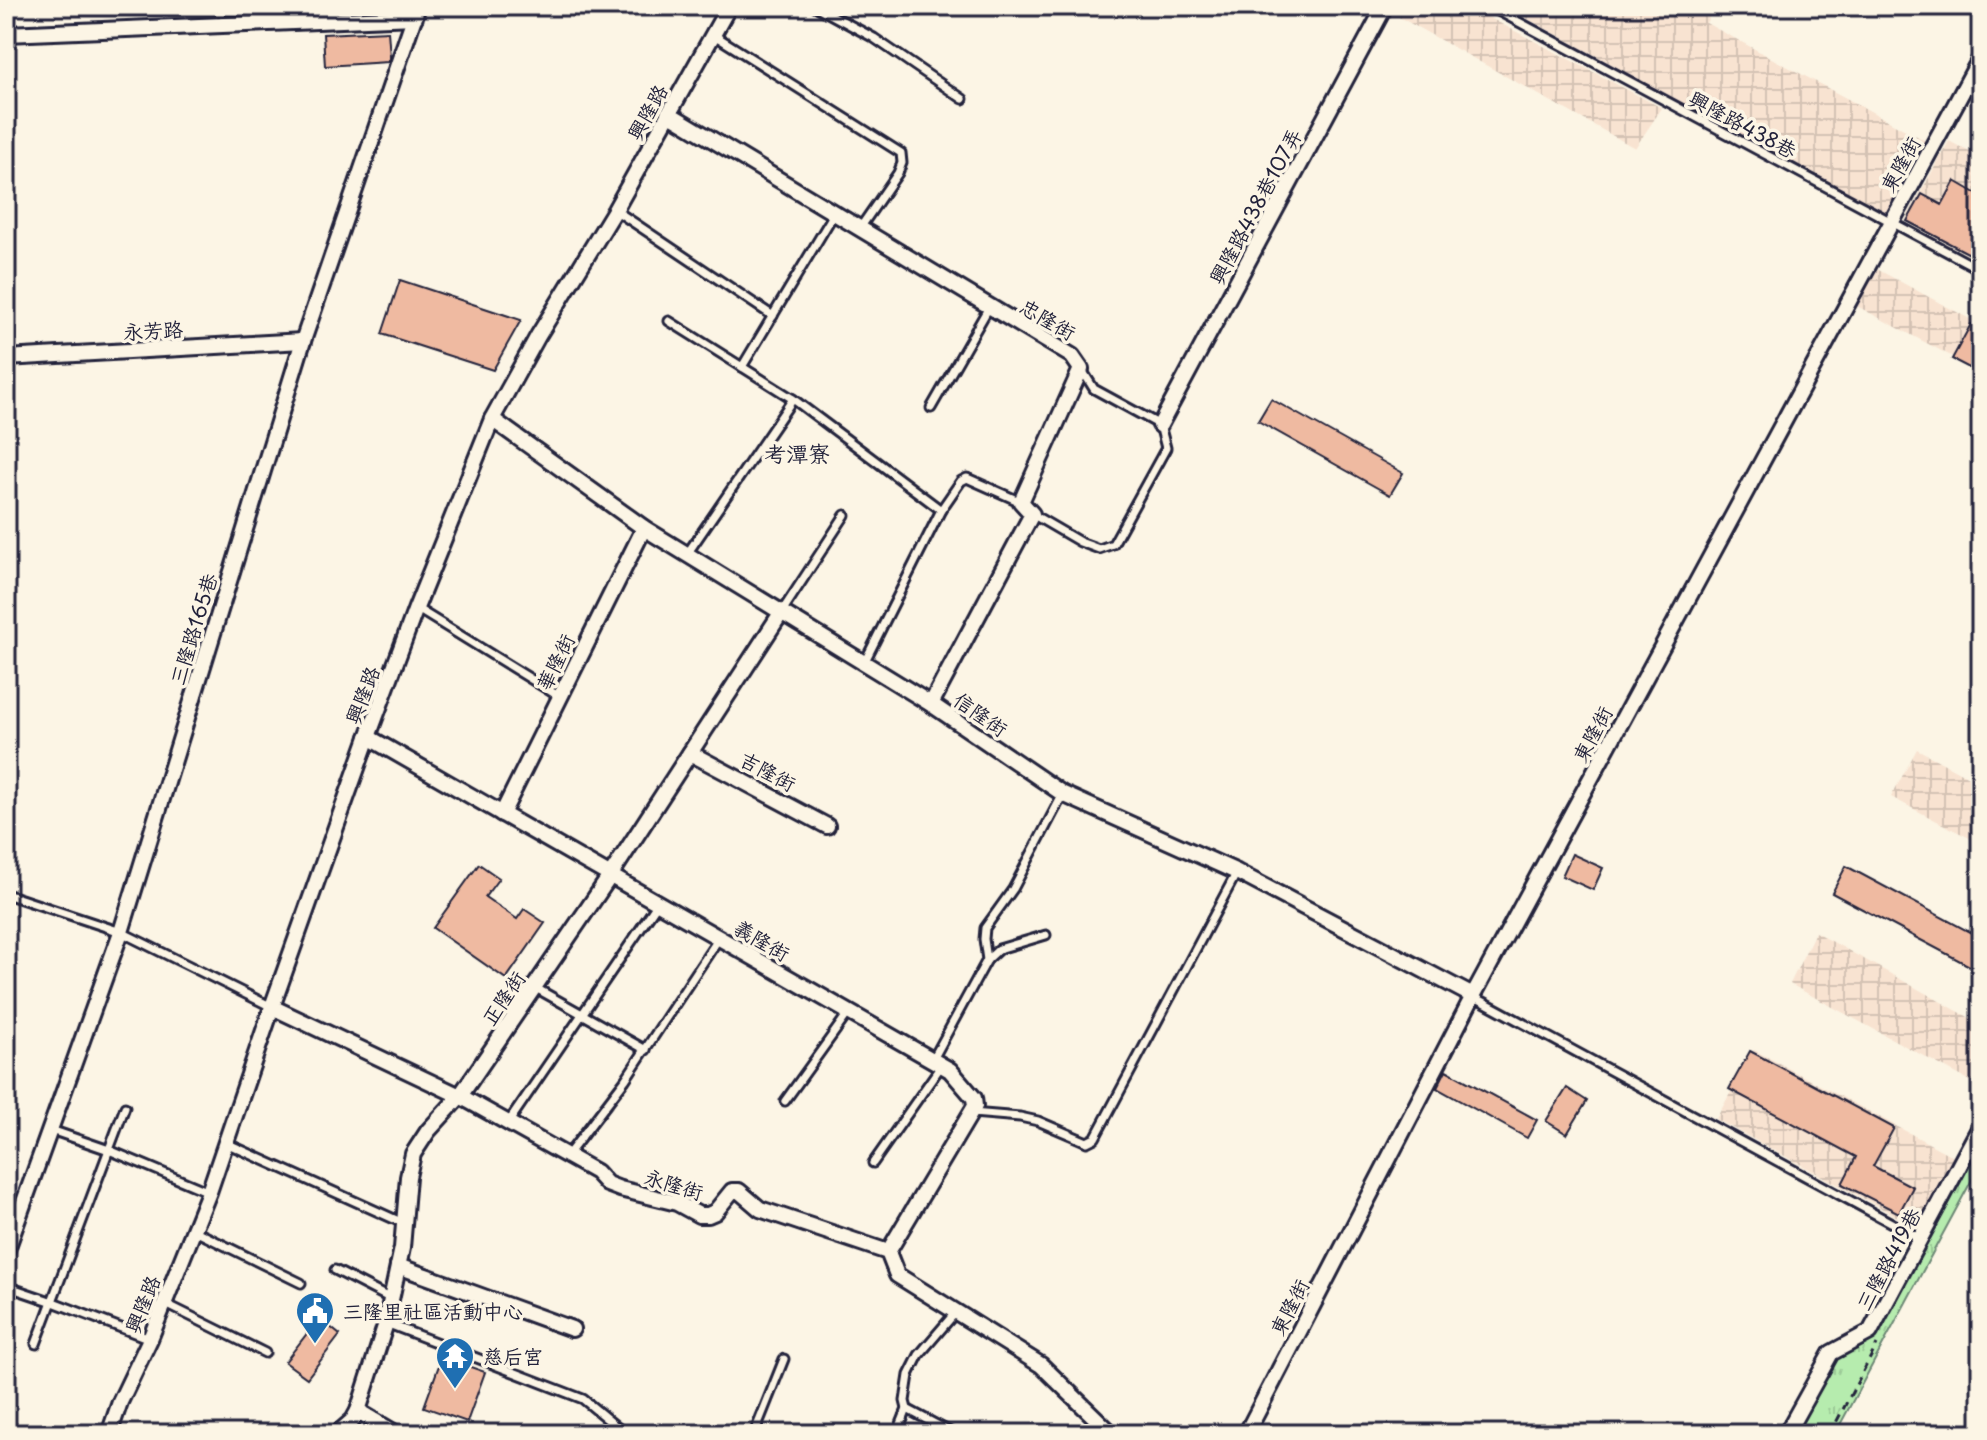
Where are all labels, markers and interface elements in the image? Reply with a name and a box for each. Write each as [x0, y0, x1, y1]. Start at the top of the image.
street label: 興隆路 [619, 78, 675, 146]
street label: 興隆路438巷 [1684, 83, 1803, 166]
street label: 興隆路438巷107弄 [1201, 123, 1309, 289]
street label: 東隆街 [1872, 130, 1928, 198]
street label: 忠隆街 [1015, 291, 1081, 347]
street label: 永芳路 [122, 313, 185, 347]
district label: 考潭寮 [764, 436, 830, 469]
street label: 三隆路165巷 [162, 568, 225, 689]
street label: 華隆街 [528, 628, 582, 696]
street label: 興隆路 [337, 661, 387, 728]
street label: 信隆街 [948, 685, 1014, 743]
street label: 東隆街 [1565, 700, 1619, 768]
street label: 吉隆街 [734, 744, 802, 798]
street label: 義隆街 [729, 912, 795, 968]
street label: 正隆街 [474, 965, 532, 1031]
street label: 永隆街 [641, 1161, 707, 1207]
street label: 三隆路419巷 [1848, 1201, 1928, 1316]
street label: 興隆路 [117, 1270, 168, 1337]
street label: 東隆街 [1262, 1273, 1316, 1341]
public building icon: 三隆里社區活動中心 [294, 1290, 336, 1345]
place label: 三隆里社區活動中心 [343, 1296, 523, 1326]
temple icon: 慈后宮 [434, 1335, 476, 1390]
place label: 慈后宮 [483, 1341, 543, 1371]

